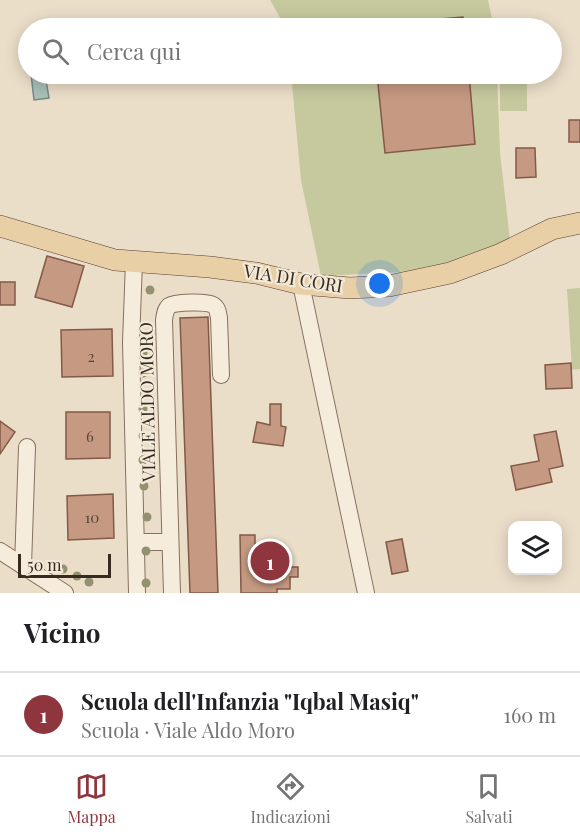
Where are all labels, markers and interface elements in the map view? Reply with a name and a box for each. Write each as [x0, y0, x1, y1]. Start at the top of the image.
search box [18, 18, 562, 84]
icon: search [39, 35, 72, 68]
text: Cerca qui [87, 36, 181, 66]
street label: VIA DI CORI [241, 258, 344, 298]
your location [365, 269, 394, 298]
street label: VIALE ALDO MORO [134, 322, 160, 483]
house number: 2 [87, 346, 95, 366]
house number: 6 [86, 426, 94, 446]
house number: 10 [85, 507, 99, 527]
map controls [508, 521, 562, 575]
button: layers [508, 521, 562, 575]
pin: 1 [250, 538, 290, 584]
scale bar [18, 551, 111, 578]
text: 50 m [27, 554, 61, 575]
text: Vicino [24, 615, 101, 650]
text: Scuola dell'Infanzia "Iqbal Masiq" [81, 686, 419, 716]
text: 1 [40, 701, 47, 728]
text: 160 m [504, 701, 556, 728]
text: Scuola · Viale Aldo Moro [81, 716, 295, 743]
tab: Mappa [67, 770, 116, 827]
tab: Indicazioni [251, 770, 331, 827]
tab: Salvati [465, 770, 513, 827]

